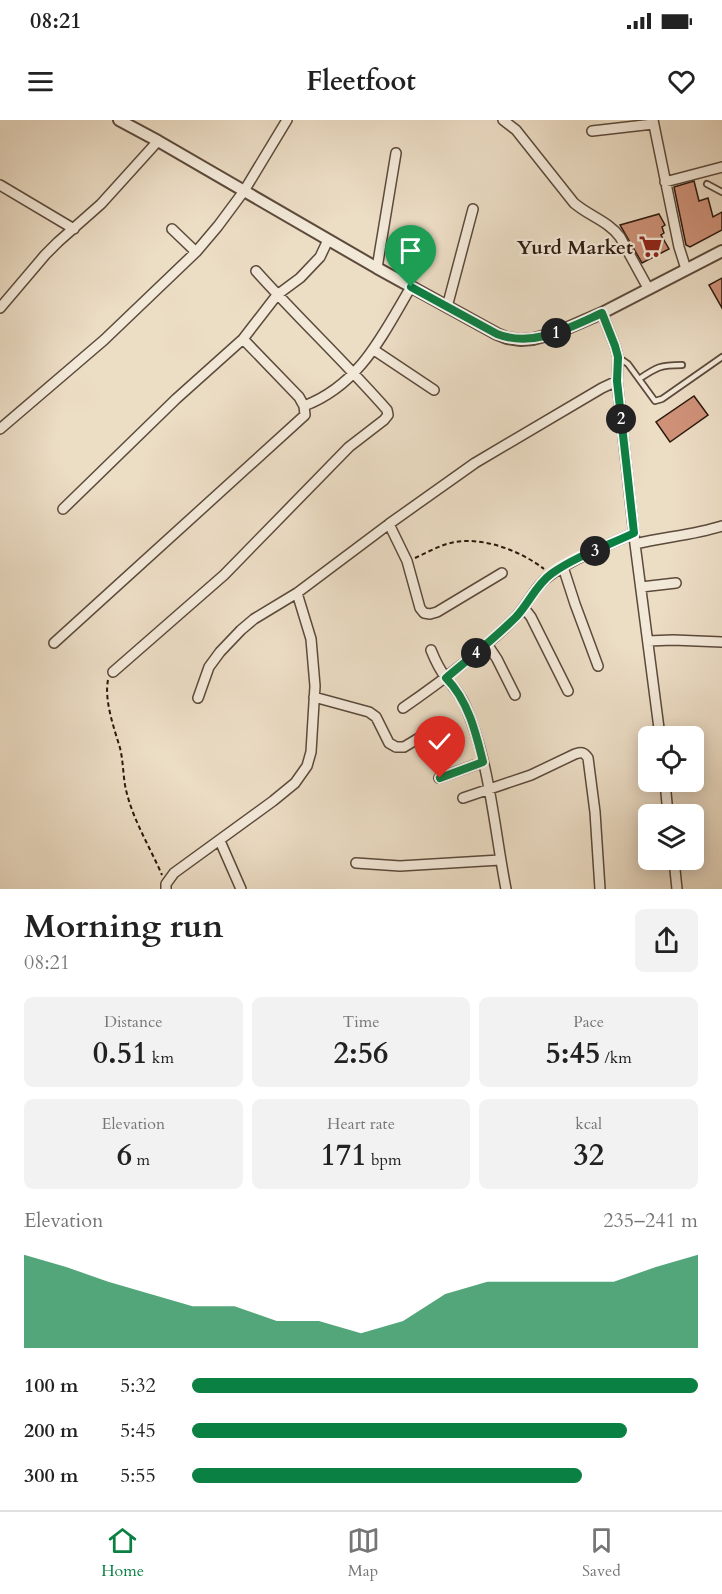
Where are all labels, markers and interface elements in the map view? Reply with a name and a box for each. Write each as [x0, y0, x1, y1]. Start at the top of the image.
text: 08:21 [30, 6, 81, 36]
text: Fleetfoot [306, 63, 416, 100]
icon: menu [24, 65, 57, 98]
icon: heart [665, 65, 698, 98]
pin [385, 225, 436, 287]
icon: arrive [394, 234, 427, 267]
place label: Yurd Market [517, 234, 633, 261]
supermarket icon: Yurd Market [638, 234, 664, 260]
pin: 1 [541, 318, 571, 348]
text: 1 [552, 322, 560, 344]
pin: 2 [606, 404, 636, 434]
text: 2 [617, 408, 625, 430]
pin: 3 [580, 536, 610, 566]
text: 3 [591, 540, 599, 562]
pin: 4 [461, 638, 491, 668]
text: 4 [472, 642, 480, 664]
pin [414, 716, 465, 778]
icon: check [423, 725, 456, 758]
map controls [638, 726, 704, 870]
button: locate [638, 726, 704, 792]
button: layers [638, 804, 704, 870]
text: Morning run [24, 904, 224, 949]
button: share [635, 909, 698, 972]
text: 08:21 [24, 949, 70, 976]
text: Distance [104, 1011, 163, 1033]
text: Time [342, 1011, 380, 1033]
text: Pace [573, 1011, 604, 1033]
text: 0.51 [93, 1033, 148, 1074]
text: 2:56 [334, 1033, 388, 1074]
text: 5:45 [545, 1033, 600, 1074]
text: km [148, 1047, 174, 1069]
text: /km [600, 1047, 632, 1069]
text: Elevation [102, 1113, 165, 1135]
text: Heart rate [327, 1113, 395, 1135]
text: kcal [575, 1113, 602, 1135]
text: 6 [117, 1135, 132, 1176]
text: 171 [320, 1135, 367, 1176]
text: 32 [573, 1135, 604, 1176]
text: m [132, 1149, 150, 1171]
text: bpm [367, 1149, 402, 1171]
text: Elevation [24, 1207, 103, 1234]
text: 235–241 m [603, 1207, 698, 1234]
text: 100 m [24, 1372, 79, 1399]
text: 5:32 [120, 1372, 156, 1399]
text: 200 m [24, 1417, 79, 1444]
text: 5:45 [120, 1417, 156, 1444]
text: 300 m [24, 1462, 79, 1489]
text: 5:55 [120, 1462, 156, 1489]
tab: Home [101, 1524, 144, 1582]
tab: Map [347, 1524, 380, 1582]
tab: Saved [582, 1524, 621, 1582]

